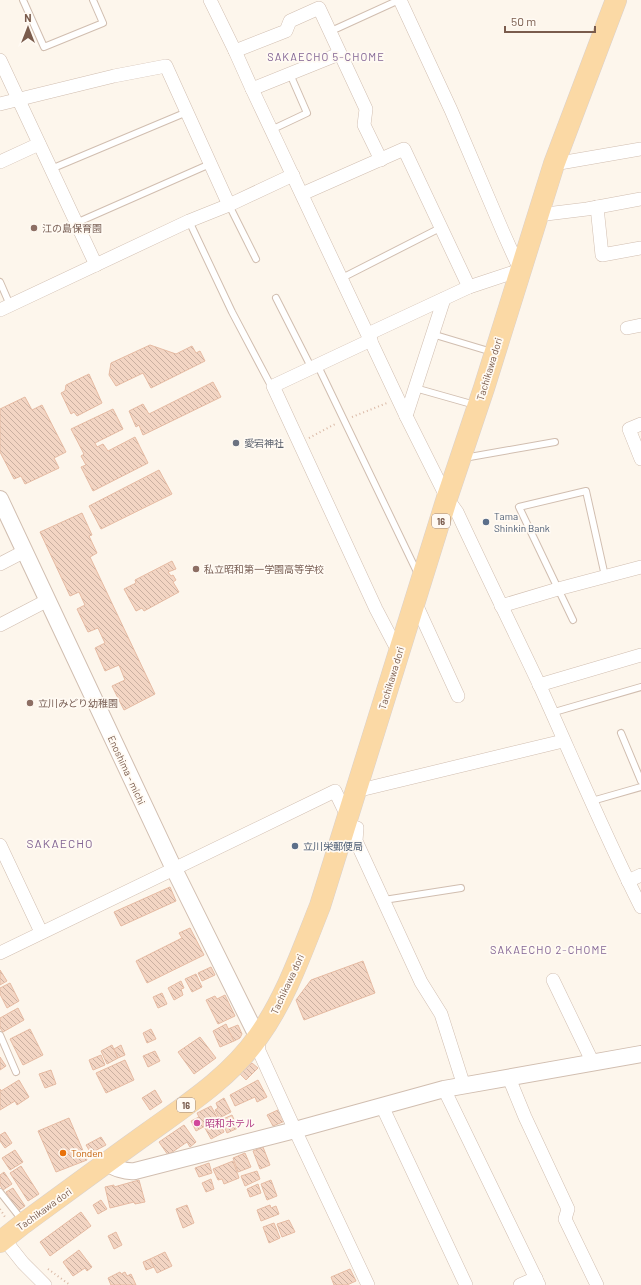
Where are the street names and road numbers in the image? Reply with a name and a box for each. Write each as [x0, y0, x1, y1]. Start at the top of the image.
street label: Tachikawa dori [474, 336, 504, 402]
road number: 16 [432, 514, 450, 528]
street label: Tachikawa dori [376, 645, 406, 711]
street label: Enoshima - michi [106, 734, 148, 806]
street label: Tachikawa dori [268, 952, 306, 1016]
road number: 16 [177, 1098, 195, 1112]
street label: Tachikawa dori [14, 1185, 74, 1233]

